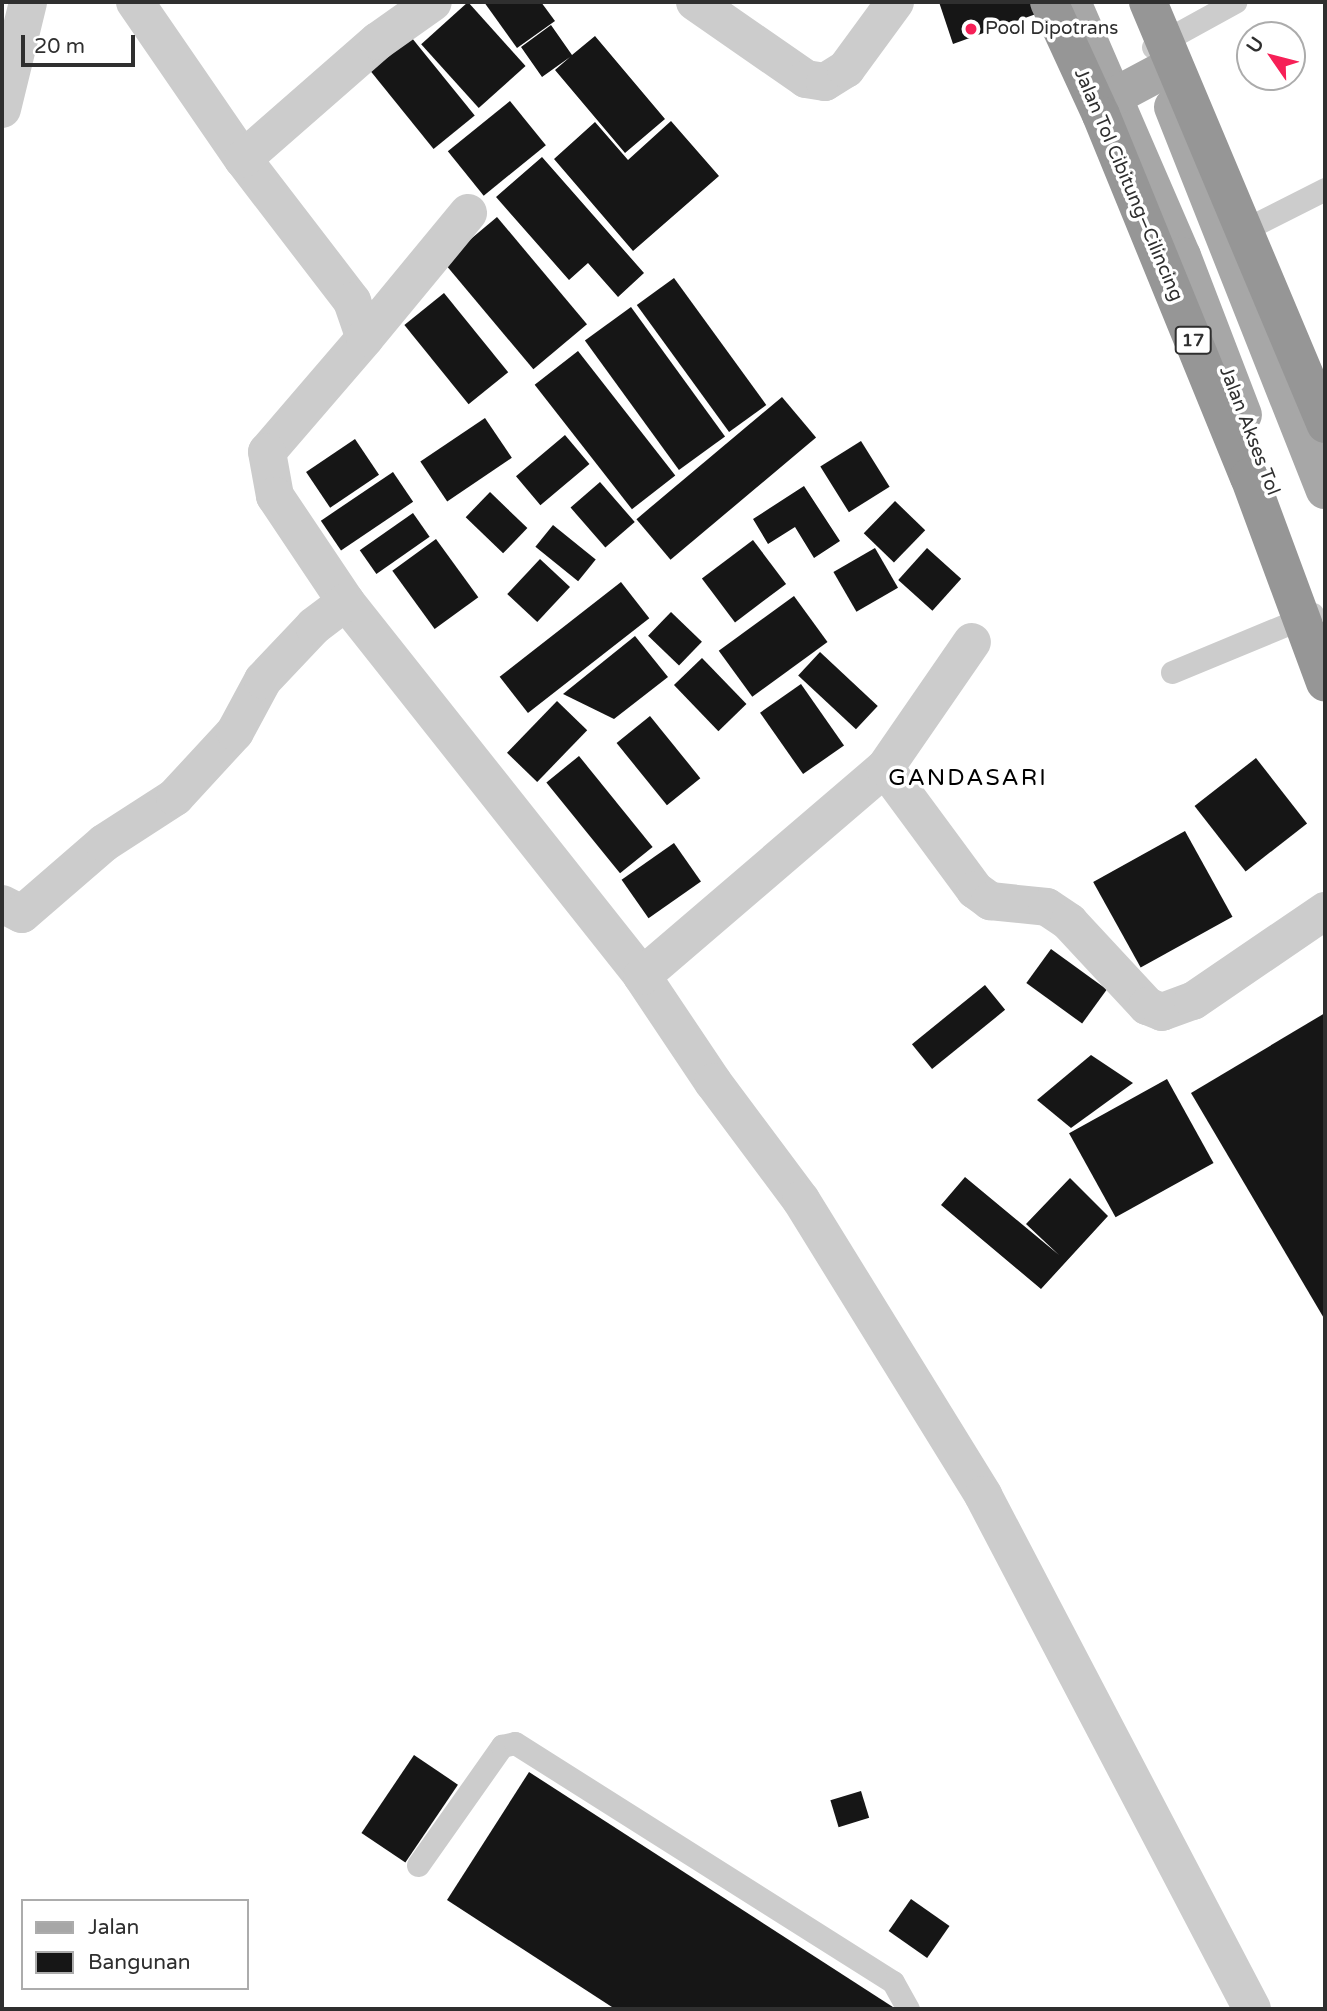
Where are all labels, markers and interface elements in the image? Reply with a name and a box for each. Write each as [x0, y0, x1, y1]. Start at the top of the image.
place label: Pool Dipotrans [985, 18, 1118, 40]
scale bar [24, 21, 138, 65]
marker: Pool Dipotrans [963, 21, 979, 37]
north arrow [1236, 21, 1306, 91]
text: U [1242, 33, 1269, 57]
text: 20 m [34, 34, 85, 59]
street label: Jalan Tol Cibitung–Cilincing [1069, 65, 1187, 305]
road number: 17 [1174, 326, 1212, 354]
street label: Jalan Akses Tol [1214, 363, 1284, 499]
district label: GANDASARI [889, 764, 1047, 792]
legend [21, 1899, 248, 1990]
text: Jalan [88, 1915, 139, 1940]
text: Bangunan [88, 1950, 191, 1975]

